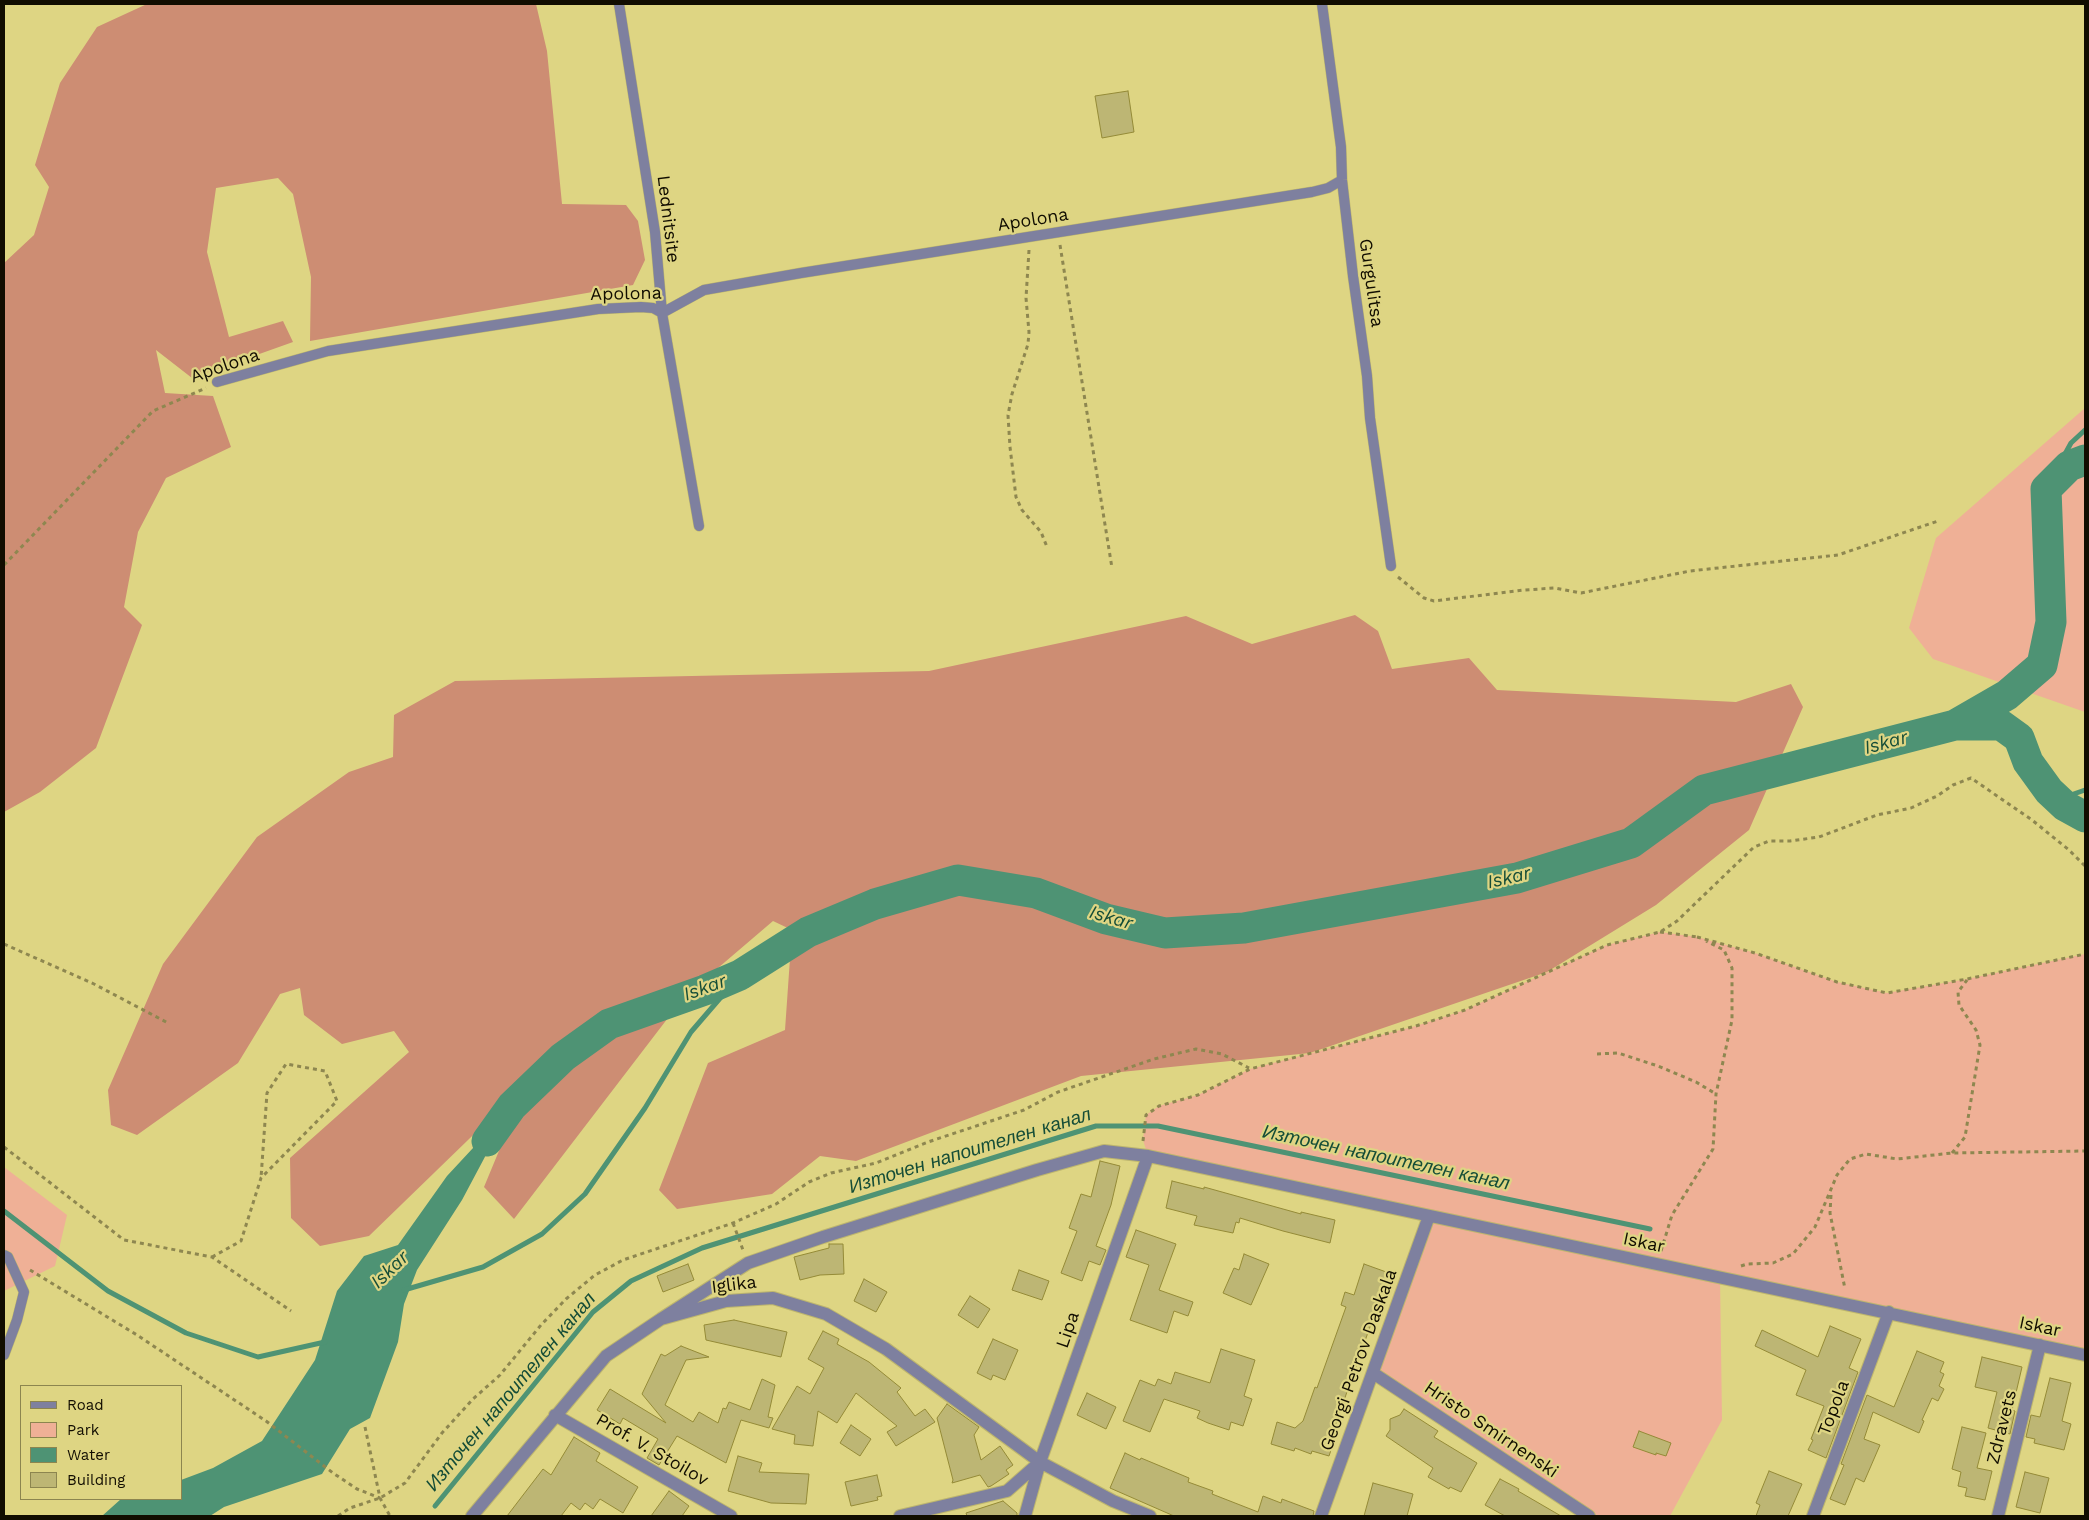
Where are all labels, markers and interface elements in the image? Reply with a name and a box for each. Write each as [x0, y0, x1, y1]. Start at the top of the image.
street label: Lednitsite [652, 174, 684, 264]
street label: Apolona [996, 204, 1070, 236]
street label: Gurgulitsa [1354, 237, 1388, 329]
street label: Apolona [590, 283, 662, 305]
street label: Apolona [188, 344, 262, 388]
water label: Iskar [1862, 726, 1910, 760]
water label: Iskar [1485, 862, 1533, 894]
water label: Iskar [1087, 901, 1135, 935]
water label: Iskar [680, 970, 730, 1006]
water label: Източен напоителен канал [846, 1103, 1094, 1199]
water label: Източен напоителен канал [1260, 1121, 1512, 1195]
street label: Iskar [1621, 1228, 1667, 1258]
water label: Iskar [366, 1246, 414, 1294]
street label: Georgi Petrov Daskala [1316, 1266, 1402, 1454]
street label: Iglika [710, 1272, 758, 1298]
water label: Източен напоителен канал [421, 1288, 601, 1496]
street label: Lipa [1052, 1309, 1084, 1351]
street label: Iskar [2017, 1312, 2063, 1342]
street label: Hristo Smirnenski [1420, 1377, 1562, 1483]
street label: Topola [1814, 1377, 1854, 1439]
legend [20, 1385, 182, 1500]
street label: Zdravets [1982, 1388, 2022, 1466]
text: Road [67, 1396, 104, 1414]
street label: Prof. V. Stoilov [592, 1409, 712, 1491]
text: Park [67, 1421, 99, 1439]
text: Water [67, 1446, 110, 1464]
text: Building [67, 1471, 125, 1489]

